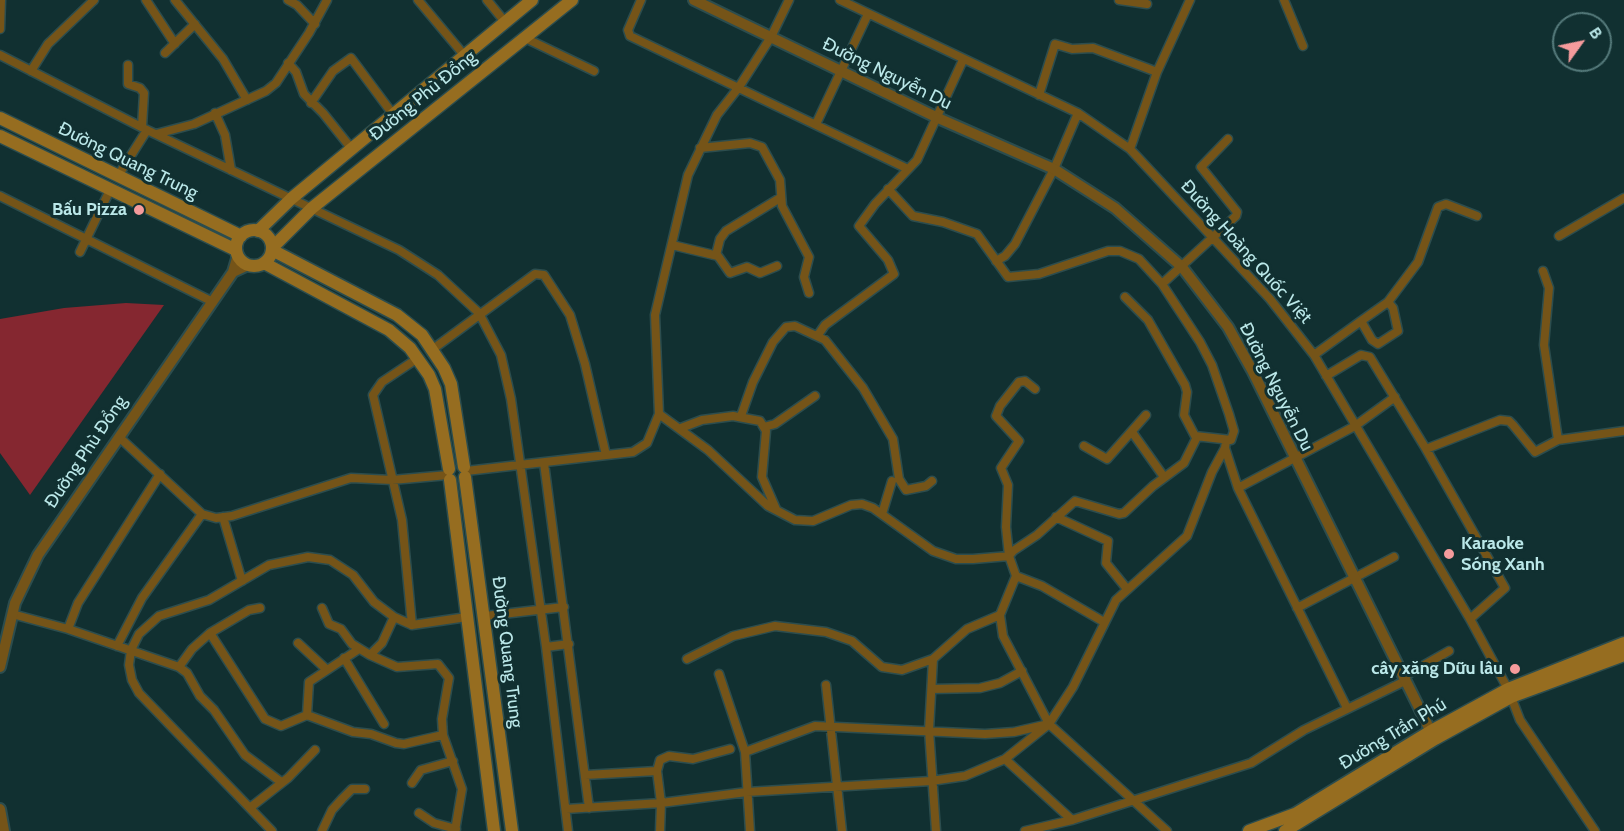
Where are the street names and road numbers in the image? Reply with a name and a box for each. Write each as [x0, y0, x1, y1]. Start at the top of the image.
street label: Đường Nguyễn Du [819, 33, 955, 115]
street label: Đường Phù Đổng [365, 46, 481, 146]
street label: Đường Quang Trung [55, 118, 201, 204]
street label: Đường Hoàng Quốc Việt [1176, 176, 1316, 328]
street label: Đường Nguyễn Du [1234, 319, 1318, 455]
street label: Đường Phù Đổng [40, 392, 132, 512]
street label: Đường Quang Trung [487, 575, 527, 729]
street label: Đường Trần Phú [1335, 694, 1451, 774]

